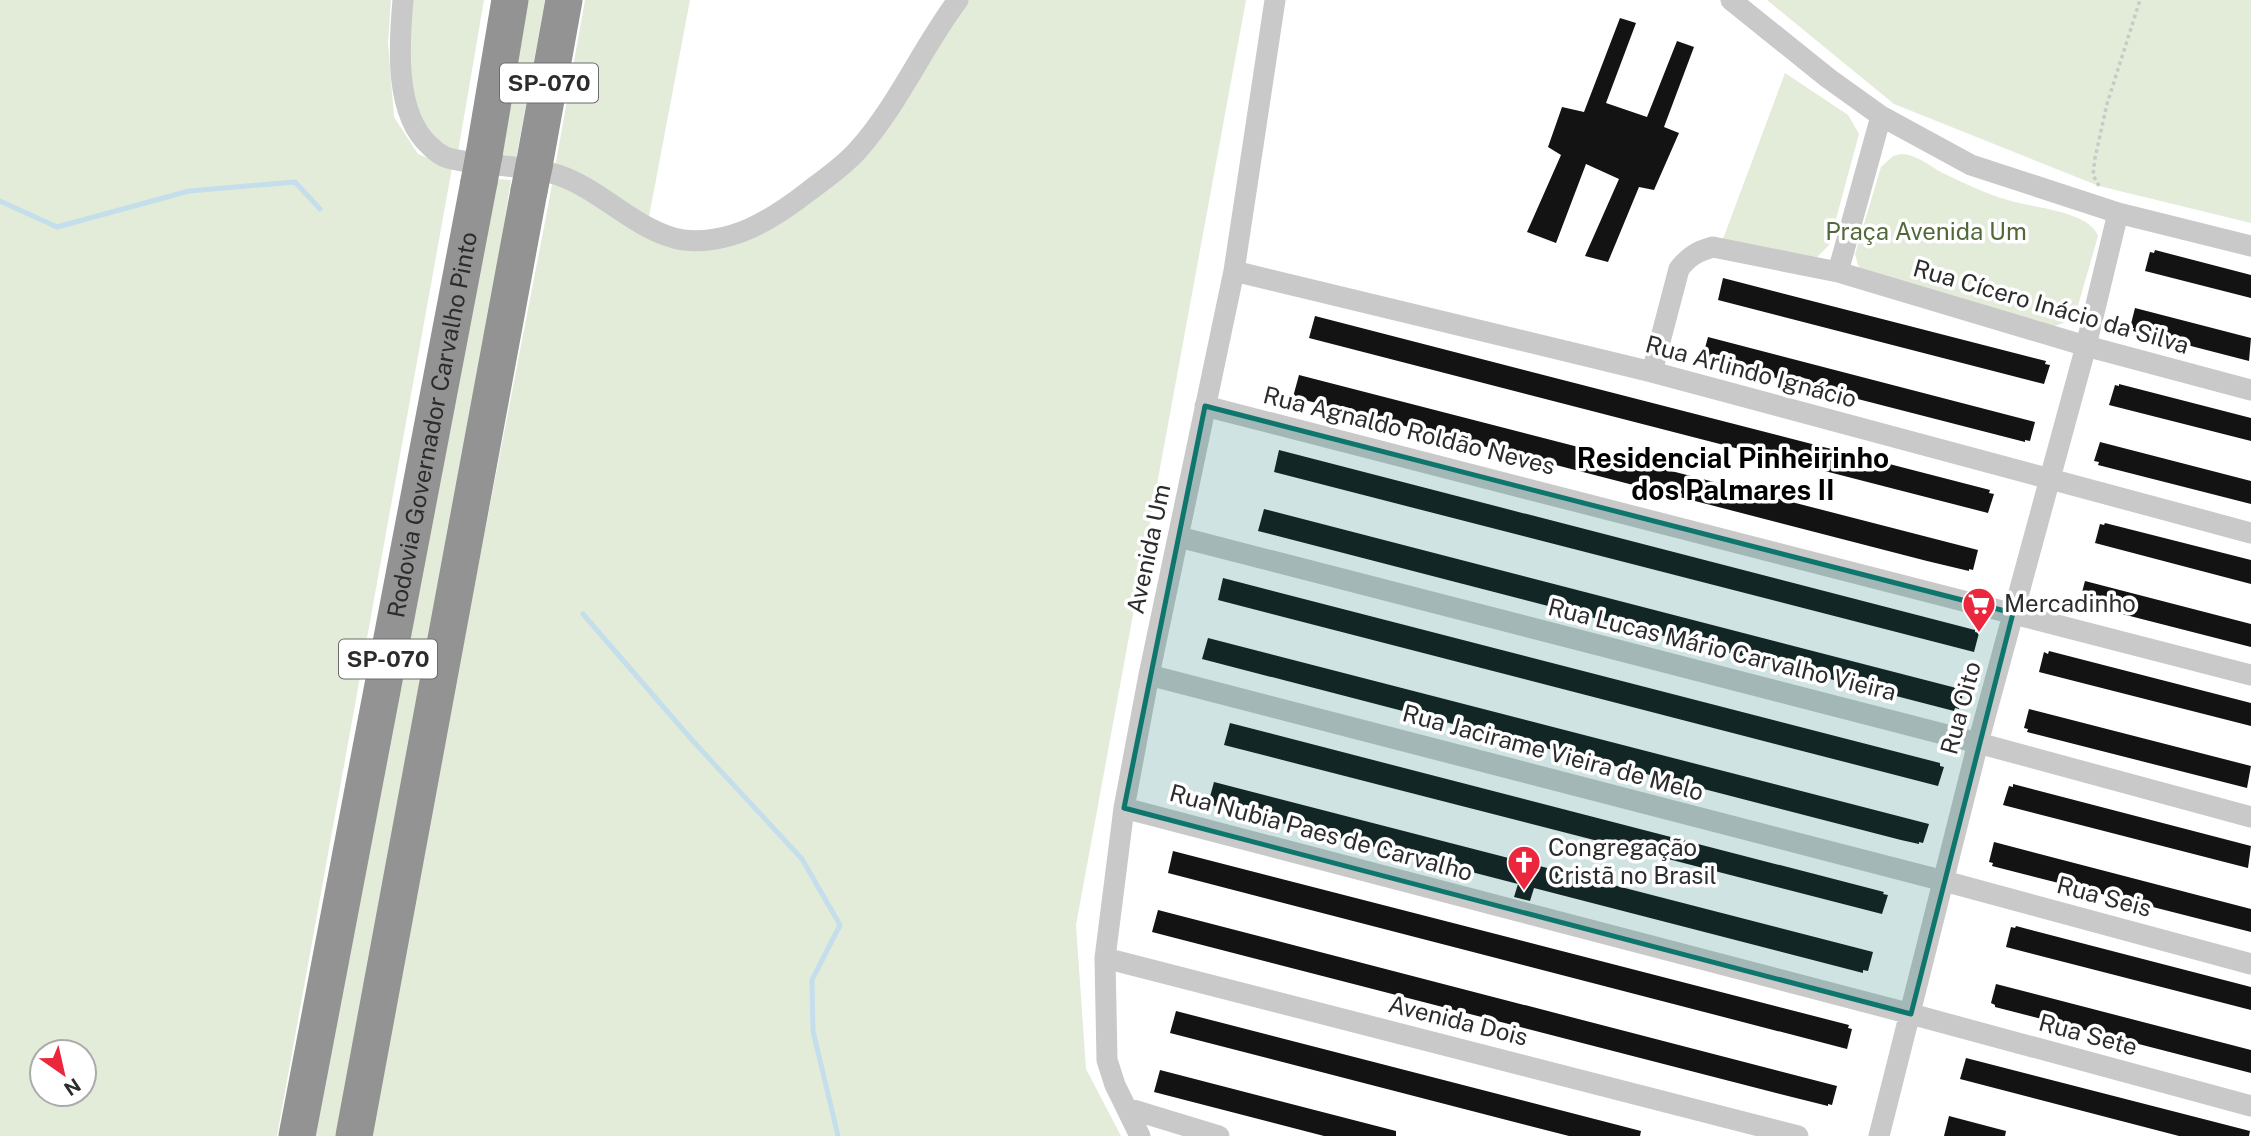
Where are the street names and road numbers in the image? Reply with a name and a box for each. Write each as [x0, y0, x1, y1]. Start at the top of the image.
road number: SP-070 [500, 64, 598, 102]
street label: Rodovia Governador Carvalho Pinto [381, 229, 482, 620]
street label: Rua Cícero Inácio da Silva [1910, 253, 2192, 359]
street label: Rua Arlindo Ignácio [1643, 329, 1860, 413]
street label: Rua Agnaldo Roldão Neves [1260, 380, 1558, 480]
street label: Avenida Um [1121, 481, 1175, 616]
street label: Rua Lucas Mário Carvalho Vieira [1545, 592, 1899, 706]
road number: SP-070 [339, 639, 437, 678]
street label: Rua Oito [1934, 658, 1986, 757]
street label: Rua Jacirame Vieira de Melo [1400, 698, 1707, 806]
street label: Rua Nubia Paes de Carvalho [1167, 778, 1476, 886]
street label: Rua Seis [2054, 870, 2155, 922]
street label: Avenida Dois [1386, 989, 1531, 1051]
street label: Rua Sete [2036, 1007, 2141, 1061]

